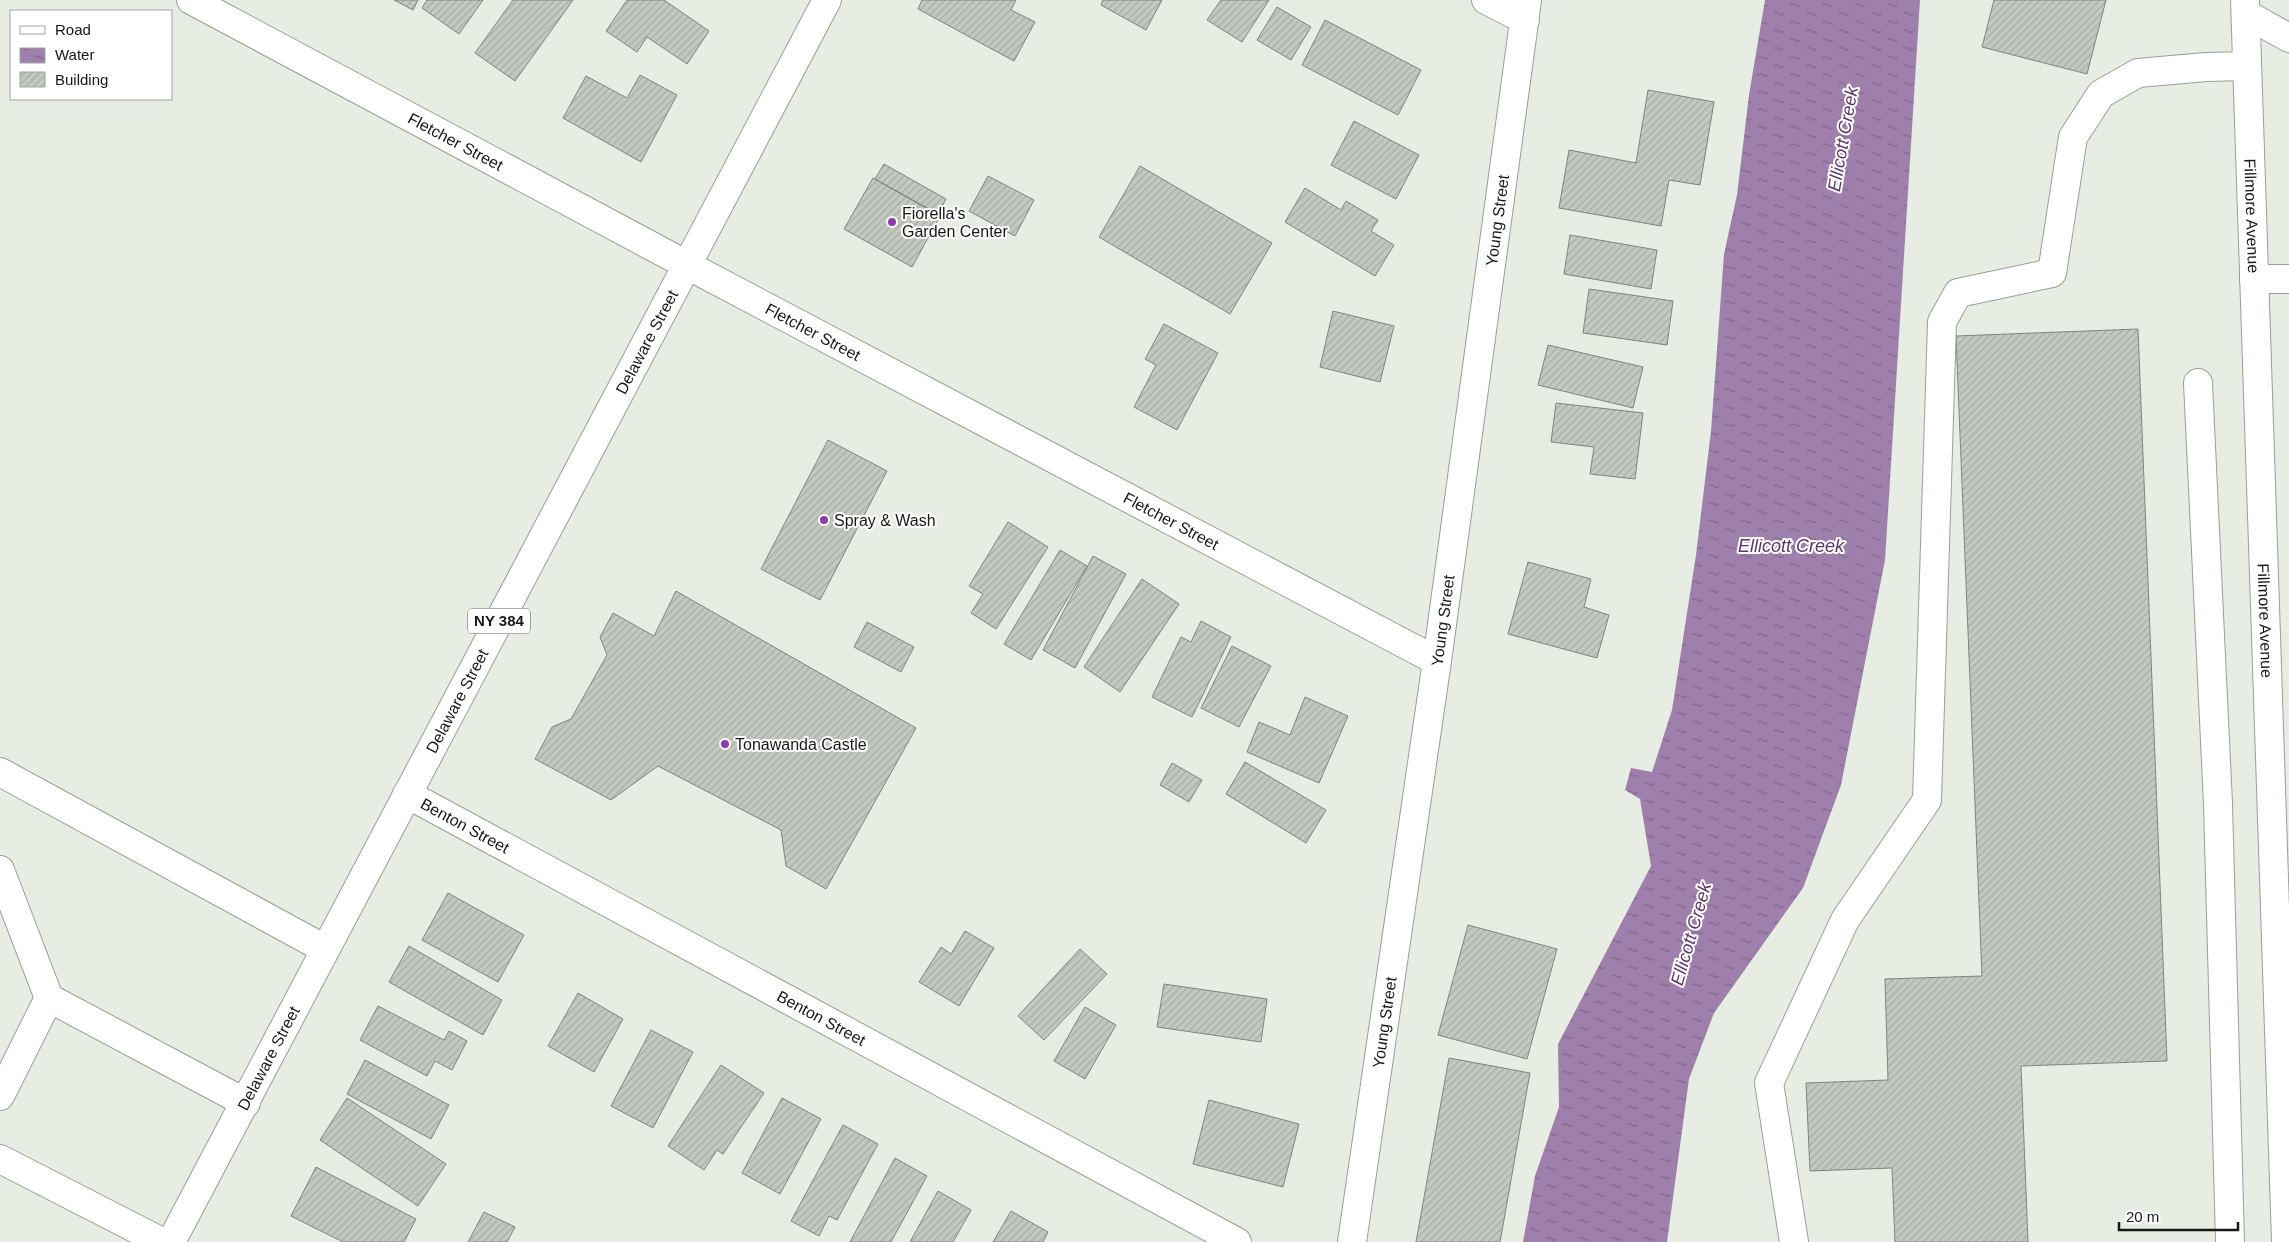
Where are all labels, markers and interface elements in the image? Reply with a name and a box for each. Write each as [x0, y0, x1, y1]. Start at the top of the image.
legend [10, 10, 172, 100]
text: Road [55, 21, 91, 38]
text: Water [55, 46, 94, 63]
text: Building [55, 71, 108, 88]
water label: Ellicott Creek [1824, 84, 1862, 193]
street label: Fletcher Street [405, 110, 506, 174]
street label: Fillmore Avenue [2241, 158, 2262, 273]
street label: Young Street [1483, 173, 1512, 267]
place label: Fiorella's Garden Center [902, 205, 1009, 240]
marker: Fiorella's Garden Center [886, 216, 898, 228]
street label: Delaware Street [613, 287, 681, 397]
street label: Fletcher Street [763, 300, 864, 364]
street label: Fletcher Street [1121, 489, 1222, 553]
place label: Spray & Wash [834, 512, 936, 529]
marker: Spray & Wash [818, 514, 830, 526]
water label: Ellicott Creek [1738, 536, 1845, 556]
street label: Fillmore Avenue [2255, 563, 2275, 678]
street label: Young Street [1428, 573, 1458, 667]
road number: NY 384 [468, 608, 530, 634]
street label: Delaware Street [423, 646, 492, 756]
place label: Tonawanda Castle [735, 736, 867, 753]
marker: Tonawanda Castle [719, 738, 731, 750]
street label: Benton Street [418, 795, 512, 857]
water label: Ellicott Creek [1667, 879, 1716, 988]
street label: Young Street [1370, 975, 1400, 1069]
street label: Benton Street [774, 987, 869, 1049]
street label: Delaware Street [234, 1003, 303, 1113]
scale bar [2119, 1200, 2238, 1232]
text: 20 m [2126, 1208, 2159, 1225]

